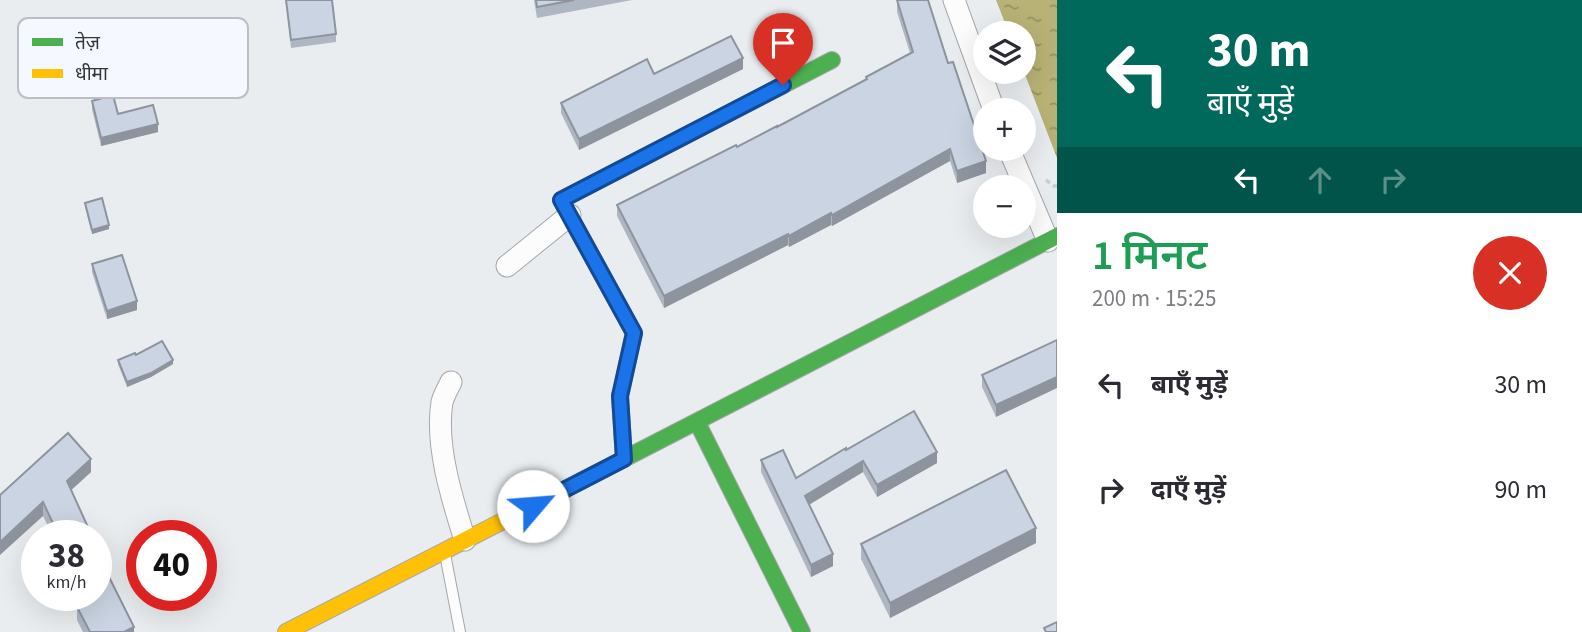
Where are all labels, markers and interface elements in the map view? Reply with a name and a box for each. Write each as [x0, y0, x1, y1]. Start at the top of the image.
pin [753, 13, 813, 85]
text: 30 m [1207, 16, 1311, 86]
legend [18, 18, 248, 98]
map controls [973, 21, 1036, 238]
button: layers [973, 21, 1036, 84]
icon: arrive [764, 24, 802, 62]
icon: left [1092, 28, 1183, 119]
text: तेज़ [75, 30, 101, 57]
text: धीमा [75, 61, 109, 88]
text: बाएँ मुड़ें [1207, 81, 1294, 127]
button: + [973, 98, 1036, 161]
icon: left [1228, 161, 1266, 199]
icon: ahead [1301, 161, 1339, 199]
icon: right [1374, 161, 1412, 199]
button: − [973, 175, 1036, 238]
text: 1 मिनट [1092, 226, 1207, 286]
button: close [1473, 236, 1547, 310]
text: 200 m · 15:25 [1092, 282, 1216, 315]
icon: left [1092, 366, 1130, 404]
text: बाएँ मुड़ें [1151, 366, 1228, 403]
text: 30 m [1494, 366, 1547, 403]
position arrow [496, 469, 570, 543]
icon: right [1092, 471, 1130, 509]
text: दाएँ मुड़ें [1151, 471, 1226, 508]
text: 90 m [1494, 471, 1547, 508]
speed limit sign: 40 [126, 520, 217, 611]
text: 38 [48, 531, 85, 581]
text: km/h [47, 570, 86, 595]

